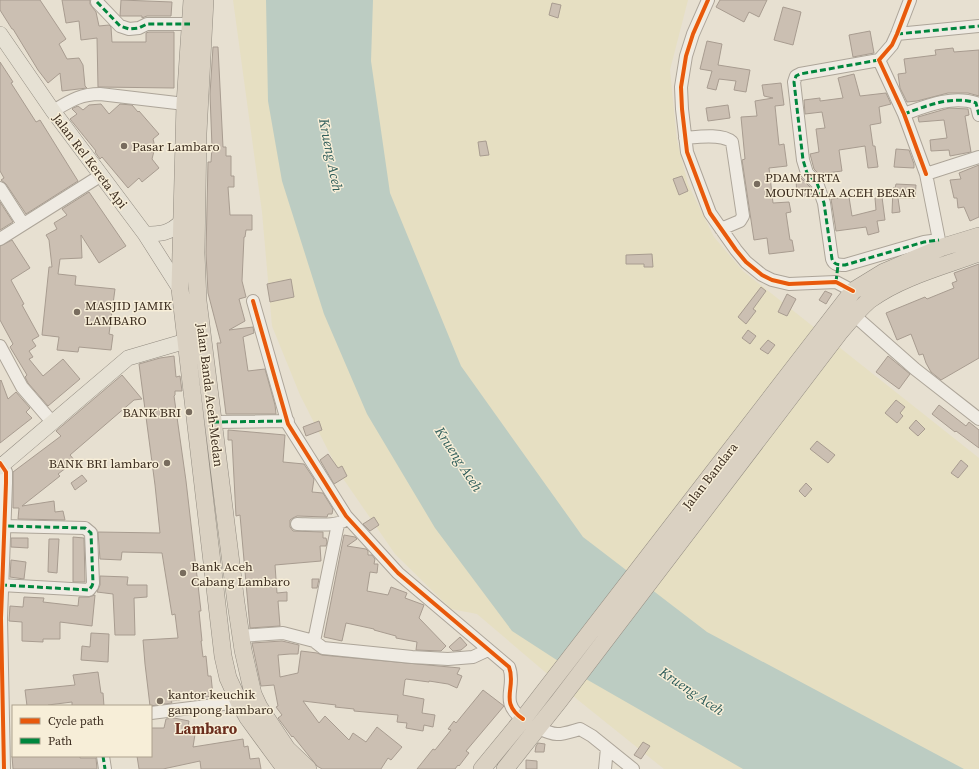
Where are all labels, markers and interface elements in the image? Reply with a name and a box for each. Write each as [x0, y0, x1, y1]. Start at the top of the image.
street label: Jalan Rel Kereta Api [48, 109, 131, 212]
water label: Krueng Aceh [314, 116, 348, 194]
place label: Pasar Lambaro [132, 138, 220, 155]
marker: Pasar Lambaro [119, 141, 129, 151]
place label: PDAM TIRTA MOUNTALA ACEH BESAR [765, 169, 916, 201]
marker: PDAM TIRTA MOUNTALA ACEH BESAR [752, 179, 762, 189]
place label: MASJID JAMIK LAMBARO [85, 297, 172, 329]
marker: MASJID JAMIK LAMBARO [72, 307, 82, 317]
street label: Jalan Banda Aceh-Medan [193, 321, 227, 468]
place label: BANK BRI [122, 404, 181, 421]
marker: BANK BRI [184, 407, 194, 417]
water label: Krueng Aceh [430, 422, 488, 496]
street label: Jalan Bandara [678, 439, 742, 514]
place label: BANK BRI lambaro [49, 455, 159, 472]
marker: BANK BRI lambaro [162, 458, 172, 468]
place label: Bank Aceh Cabang Lambaro [191, 558, 290, 590]
marker: Bank Aceh Cabang Lambaro [178, 568, 188, 578]
water label: Krueng Aceh [655, 661, 729, 720]
place label: kantor keuchik gampong lambaro [168, 686, 273, 718]
marker: kantor keuchik gampong lambaro [155, 696, 165, 706]
legend [12, 705, 152, 757]
text: Cycle path [48, 713, 104, 729]
district label: Lambaro [175, 718, 238, 739]
text: Path [48, 733, 72, 749]

